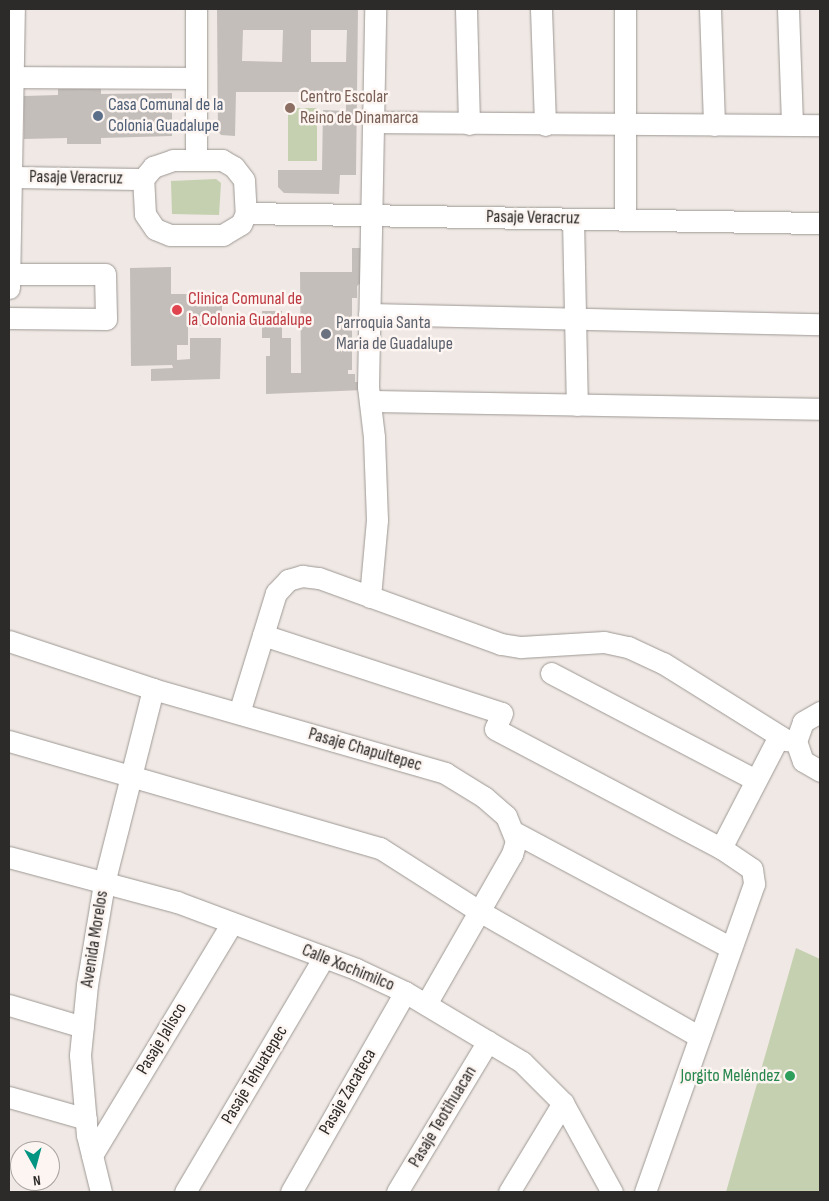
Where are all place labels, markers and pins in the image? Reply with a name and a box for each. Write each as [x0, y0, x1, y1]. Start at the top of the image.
place label: Centro Escolar Reino de Dinamarca [300, 87, 418, 130]
place label: Casa Comunal de la Colonia Guadalupe [108, 95, 223, 138]
marker: Centro Escolar Reino de Dinamarca [284, 102, 296, 114]
marker: Casa Comunal de la Colonia Guadalupe [92, 110, 104, 122]
place label: Clinica Comunal de la Colonia Guadalupe [188, 289, 312, 332]
marker: Clinica Comunal de la Colonia Guadalupe [170, 303, 184, 317]
place label: Parroquia Santa Maria de Guadalupe [336, 313, 453, 356]
marker: Parroquia Santa Maria de Guadalupe [320, 328, 332, 340]
place label: Jorgito Meléndez [681, 1065, 780, 1087]
marker: Jorgito Meléndez [784, 1070, 796, 1082]

